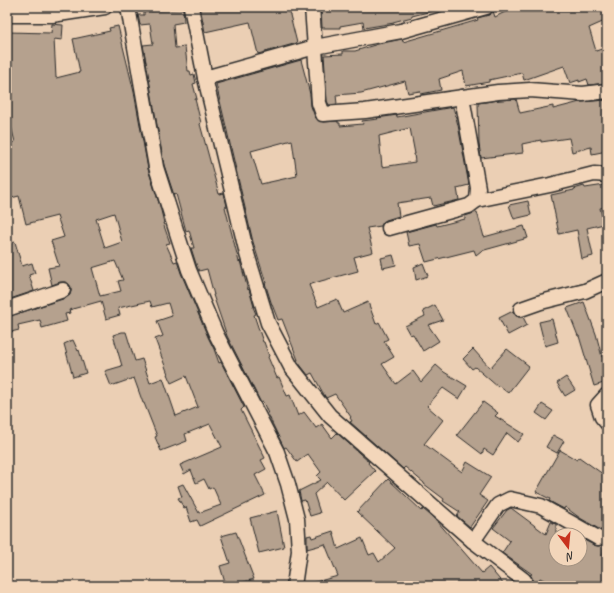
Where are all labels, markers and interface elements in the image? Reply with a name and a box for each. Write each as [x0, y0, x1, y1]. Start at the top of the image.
north arrow [548, 527, 588, 567]
text: N [563, 549, 576, 565]

